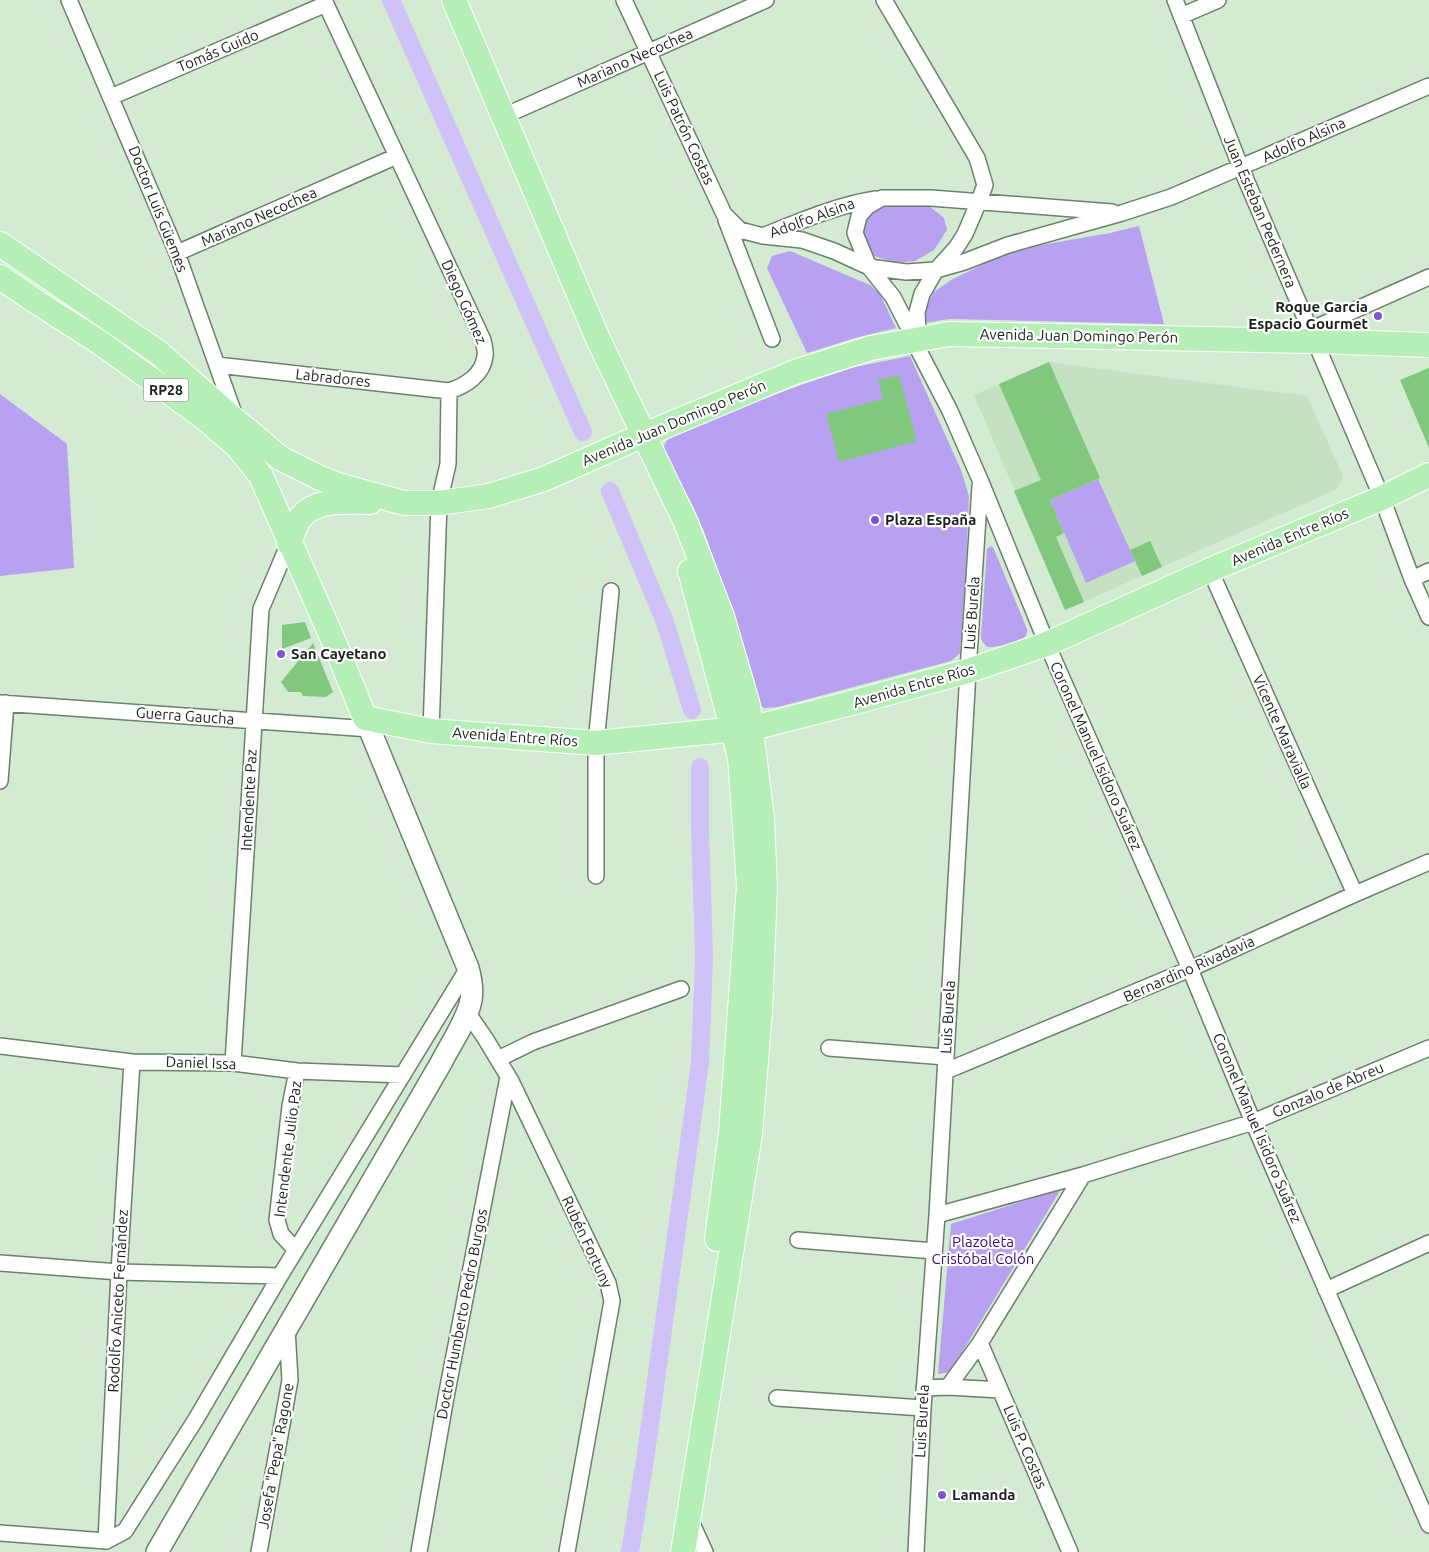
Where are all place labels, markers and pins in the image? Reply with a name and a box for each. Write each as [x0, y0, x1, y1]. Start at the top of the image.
place label: Roque Garcia Espacio Gourmet [1248, 298, 1369, 332]
marker: Roque Garcia Espacio Gourmet [1372, 310, 1384, 322]
place label: Plaza España [885, 511, 976, 528]
marker: Plaza España [869, 514, 881, 526]
place label: San Cayetano [291, 645, 386, 662]
marker: San Cayetano [275, 648, 287, 660]
place label: Lamanda [952, 1486, 1016, 1503]
marker: Lamanda [936, 1489, 948, 1501]

